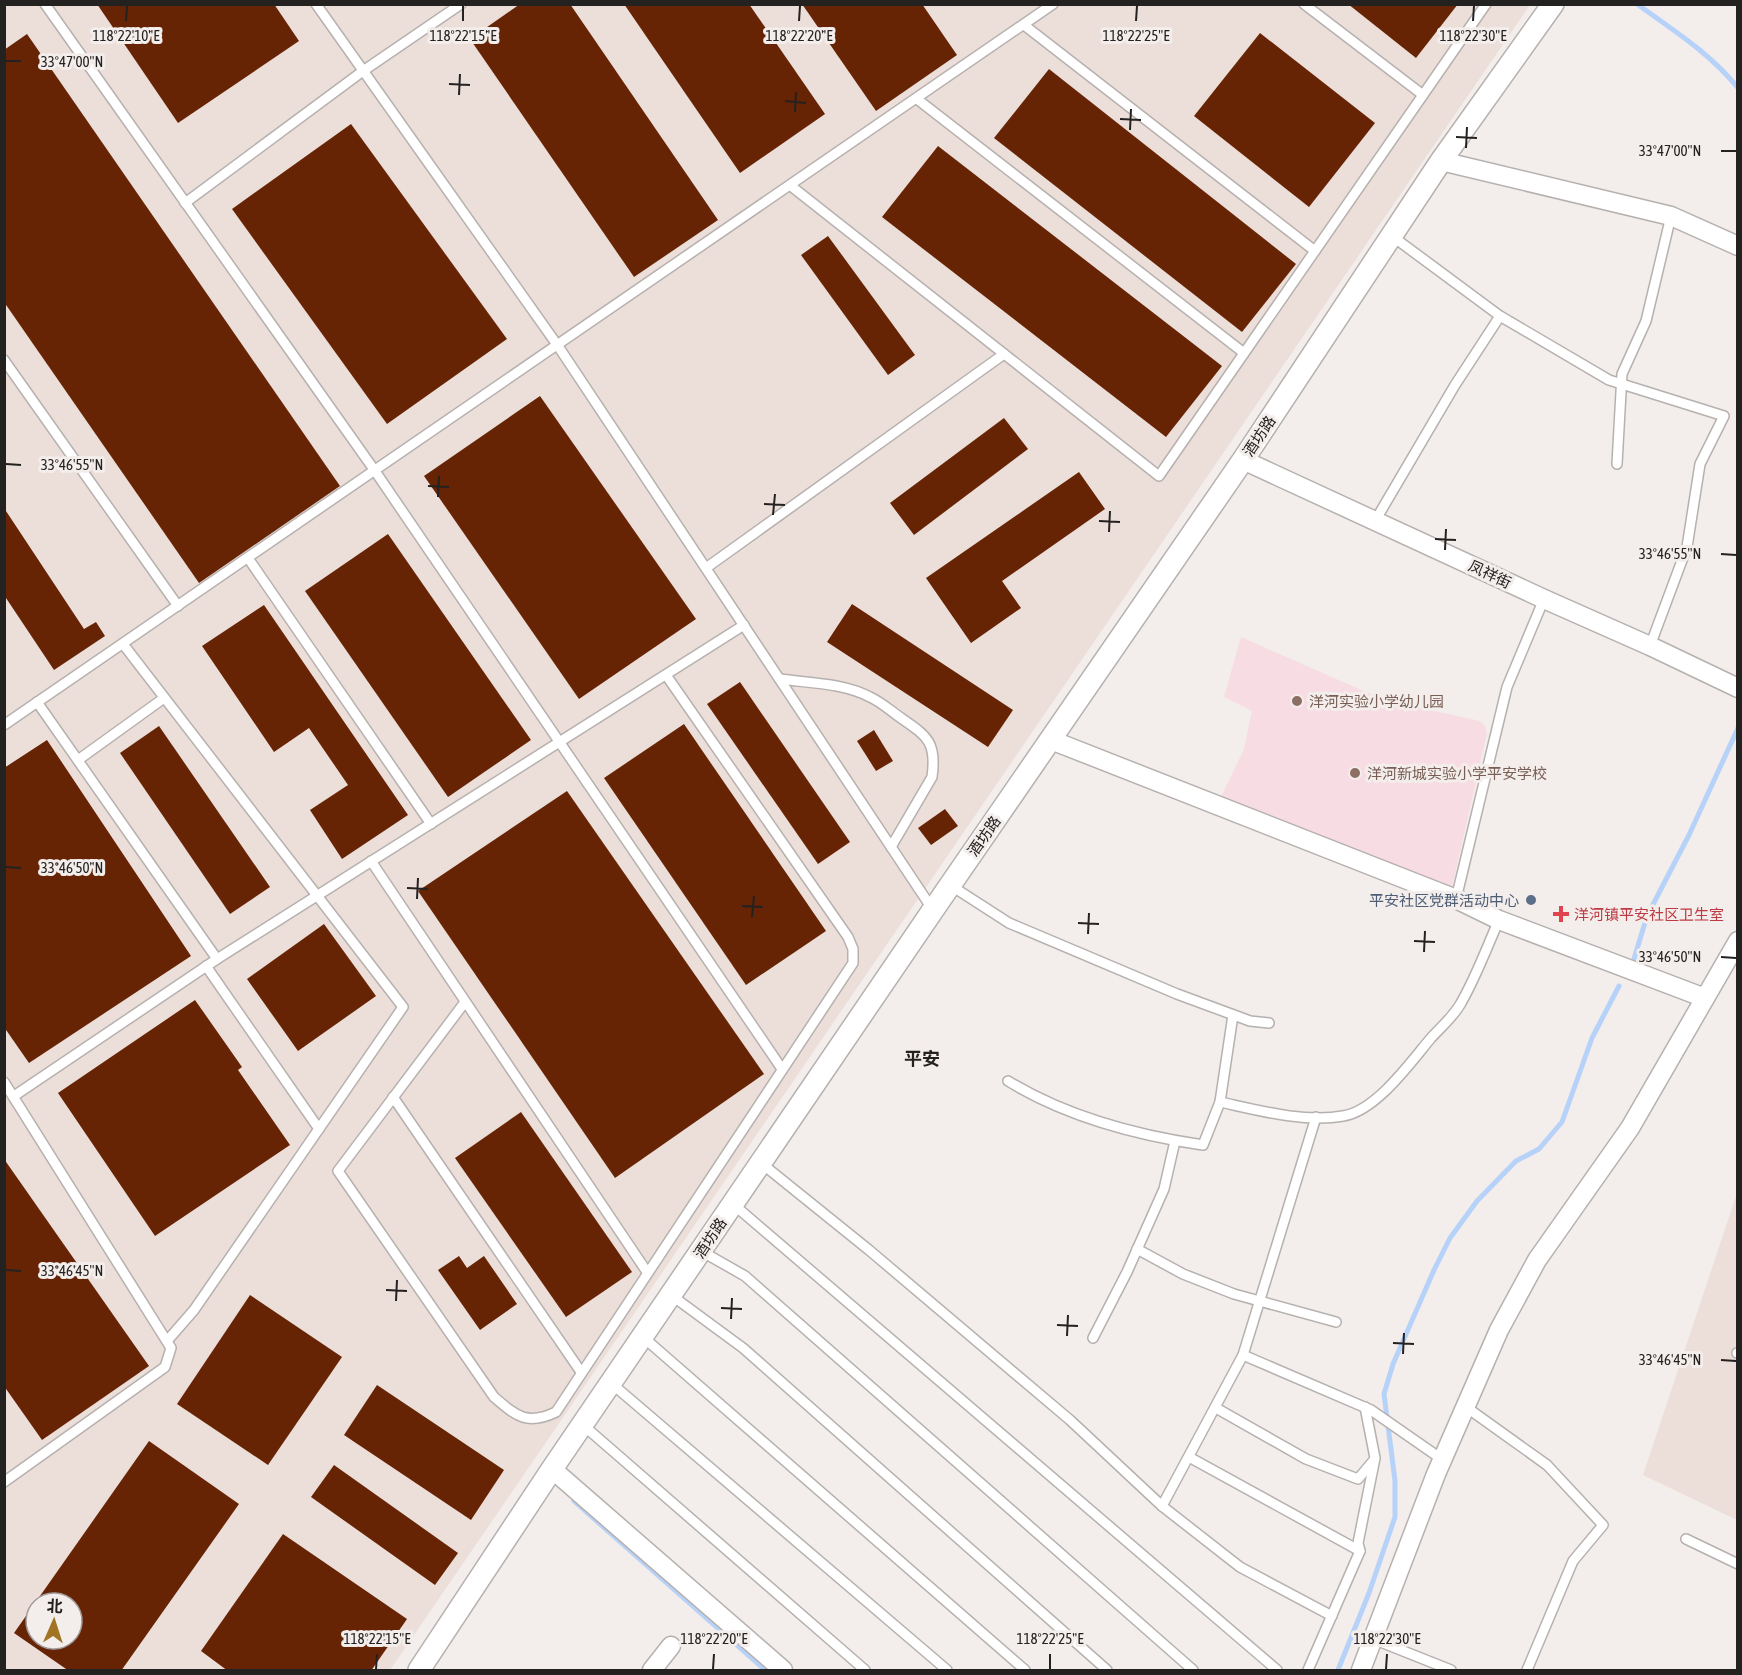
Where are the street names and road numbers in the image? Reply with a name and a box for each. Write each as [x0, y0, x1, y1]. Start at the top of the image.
street label: 酒坊路 [1239, 413, 1279, 459]
street label: 凤祥街 [1466, 557, 1514, 591]
street label: 酒坊路 [964, 813, 1004, 859]
street label: 酒坊路 [690, 1215, 730, 1261]

